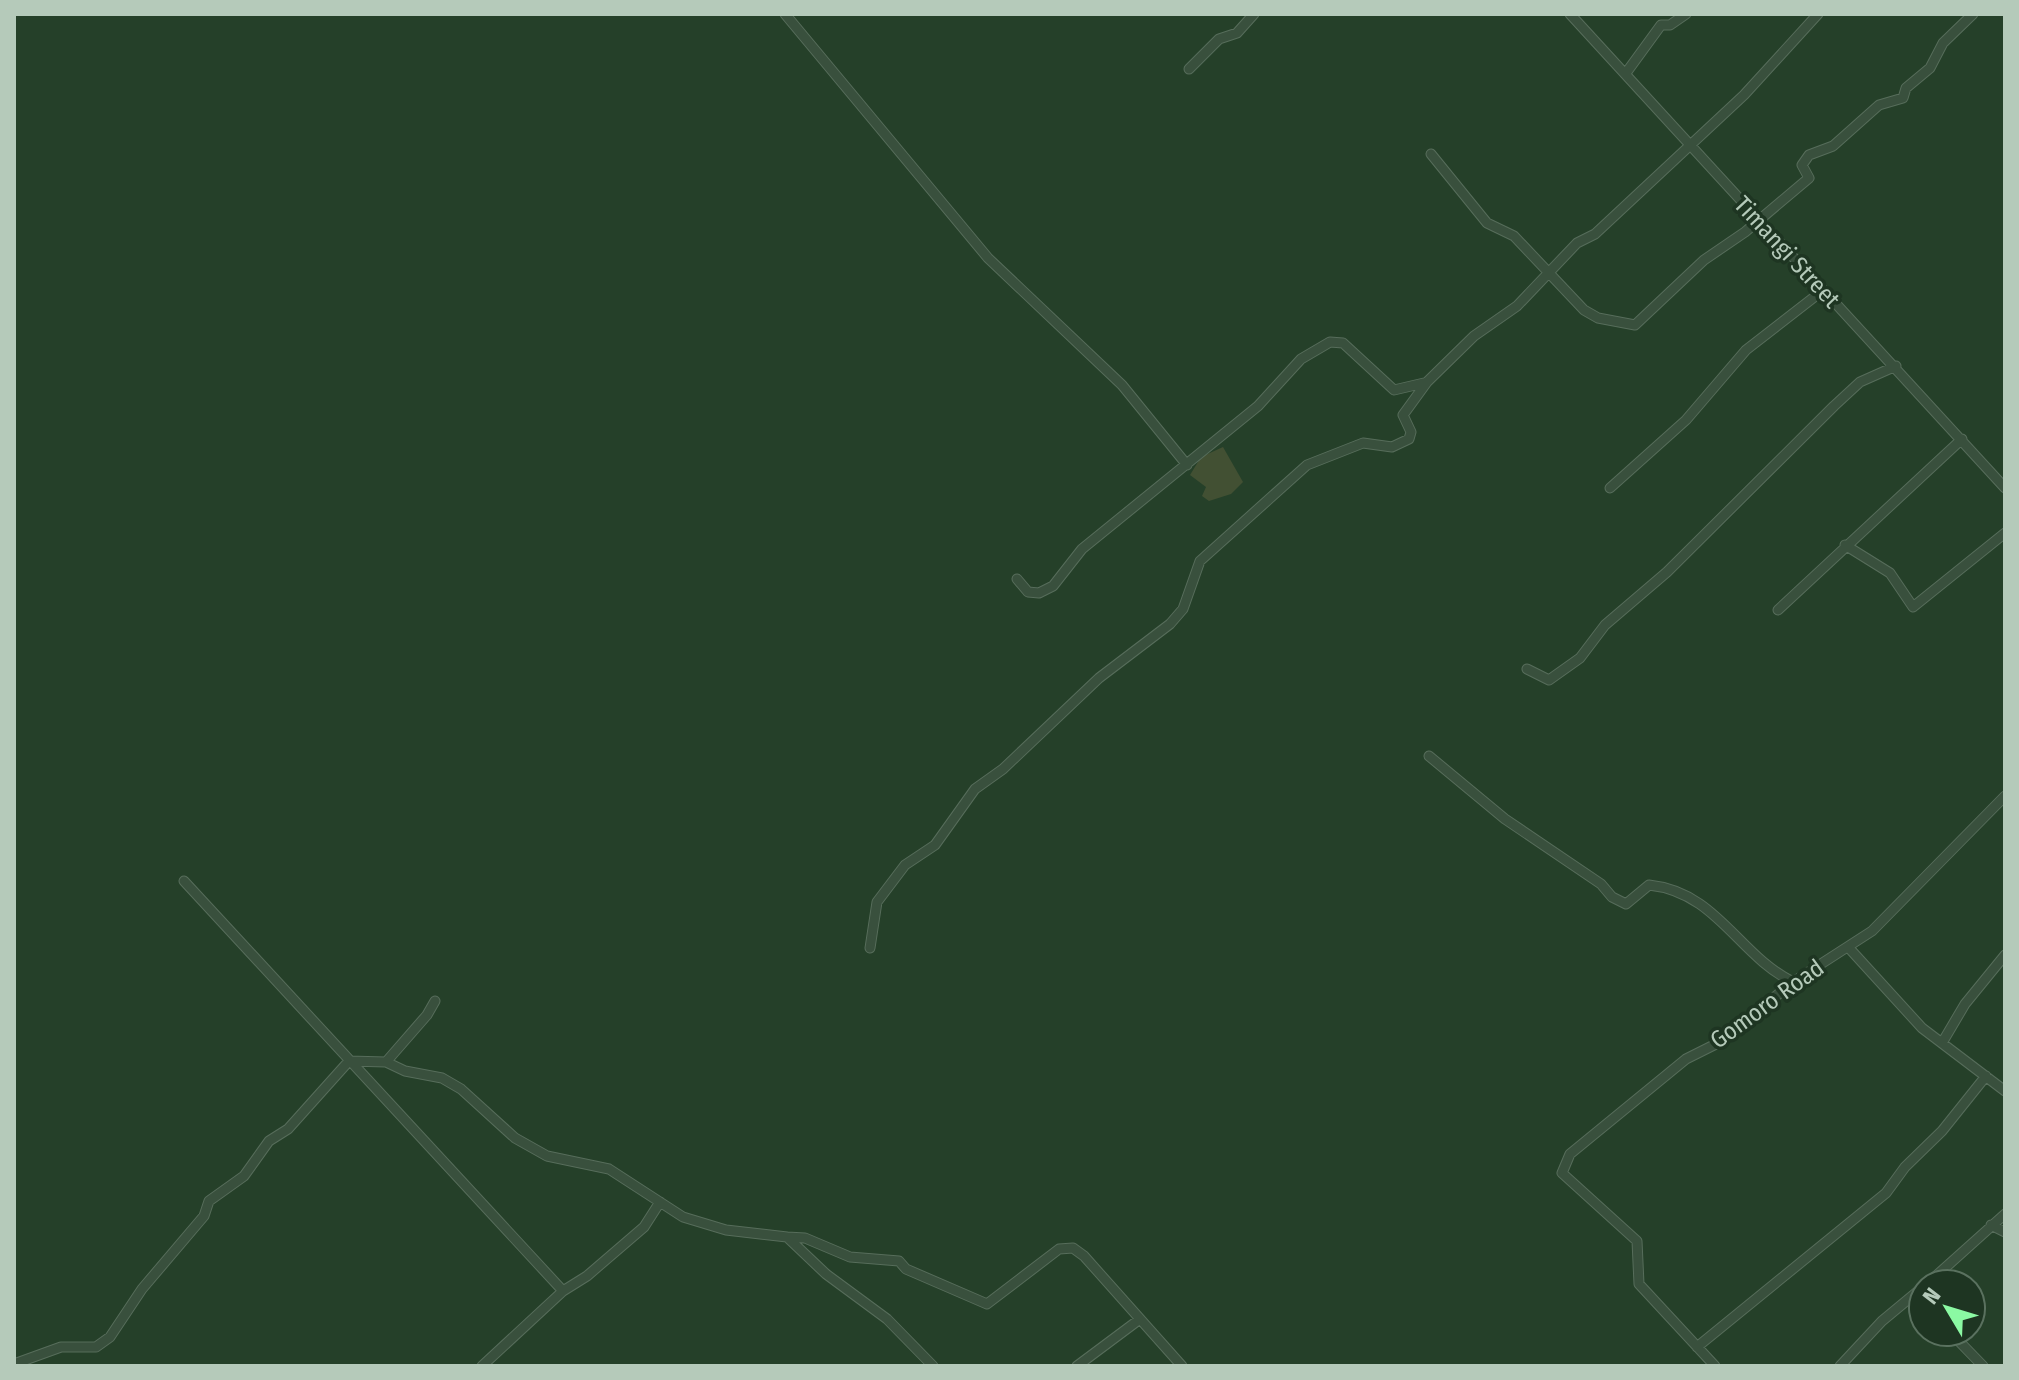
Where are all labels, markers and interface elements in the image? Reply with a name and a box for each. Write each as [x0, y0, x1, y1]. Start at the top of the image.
street label: Timangi Street [1728, 191, 1846, 314]
street label: Gomoro Road [1705, 954, 1829, 1054]
north arrow [1907, 1268, 1987, 1348]
text: N [1917, 1282, 1946, 1310]

